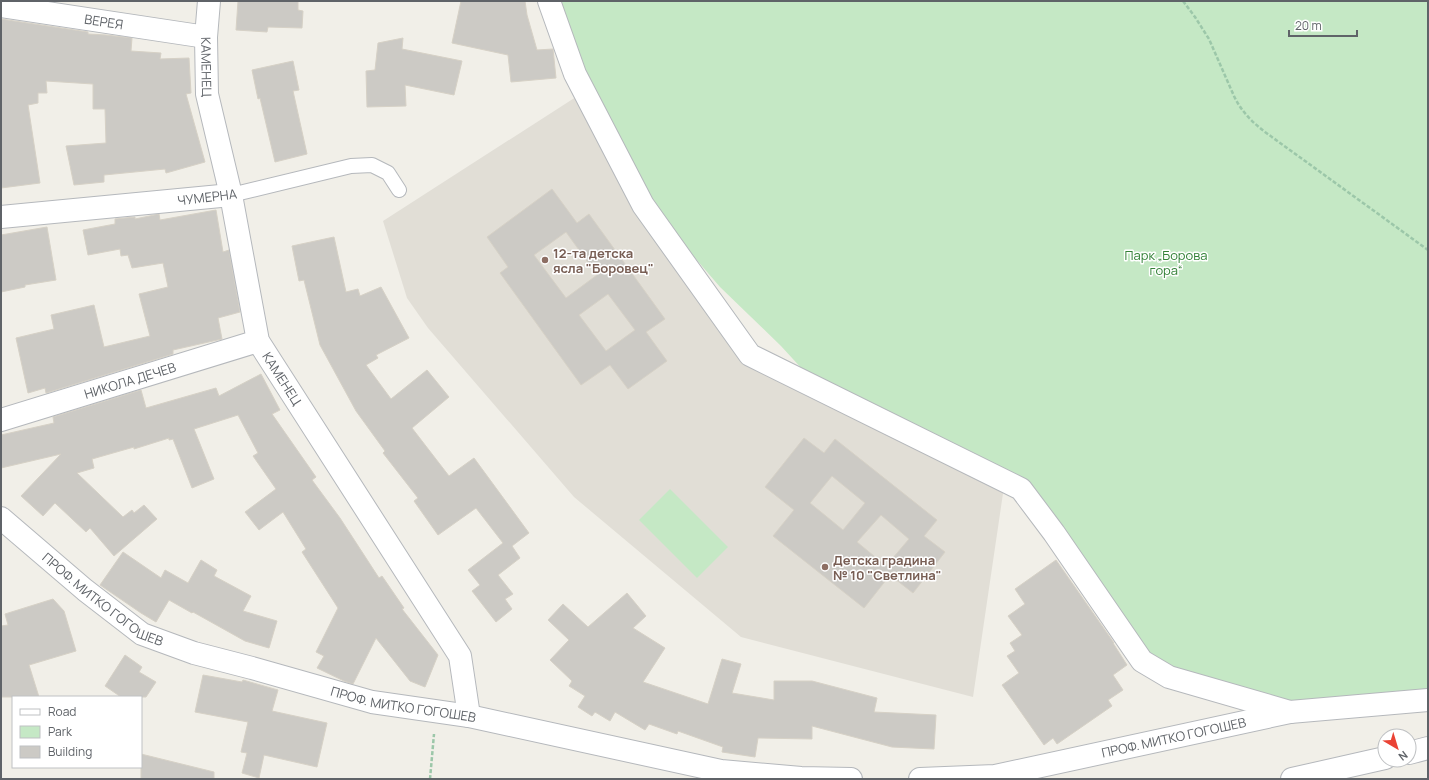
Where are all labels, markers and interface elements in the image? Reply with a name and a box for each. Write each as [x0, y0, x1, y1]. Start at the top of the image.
street label: ВЕРЕЯ [83, 10, 124, 33]
scale bar [1289, 12, 1357, 38]
text: 20 m [1295, 17, 1322, 34]
street label: КАМЕНЕЦ [197, 37, 216, 98]
street label: ЧУМЕРНА [176, 184, 238, 210]
place label: 12-та детска ясла "Боровец" [553, 244, 654, 277]
park label: Парк „Борова гора“ [1125, 246, 1207, 279]
marker: 12-та детска ясла "Боровец" [540, 255, 550, 265]
street label: КАМЕНЕЦ [258, 348, 306, 409]
street label: НИКОЛА ДЕЧЕВ [82, 358, 178, 403]
street label: ПРОФ. МИТКО ГОГОШЕВ [39, 548, 166, 650]
place label: Детска градина № 10 "Светлина" [833, 551, 942, 584]
marker: Детска градина № 10 "Светлина" [820, 562, 830, 572]
street label: ПРОФ. МИТКО ГОГОШЕВ [329, 682, 478, 726]
legend [12, 696, 142, 768]
text: Road [48, 703, 76, 720]
street label: ПРОФ. МИТКО ГОГОШЕВ [1100, 713, 1248, 762]
text: Park [48, 723, 73, 740]
north arrow [1377, 728, 1417, 768]
text: Building [48, 743, 92, 760]
text: N [1396, 748, 1411, 765]

